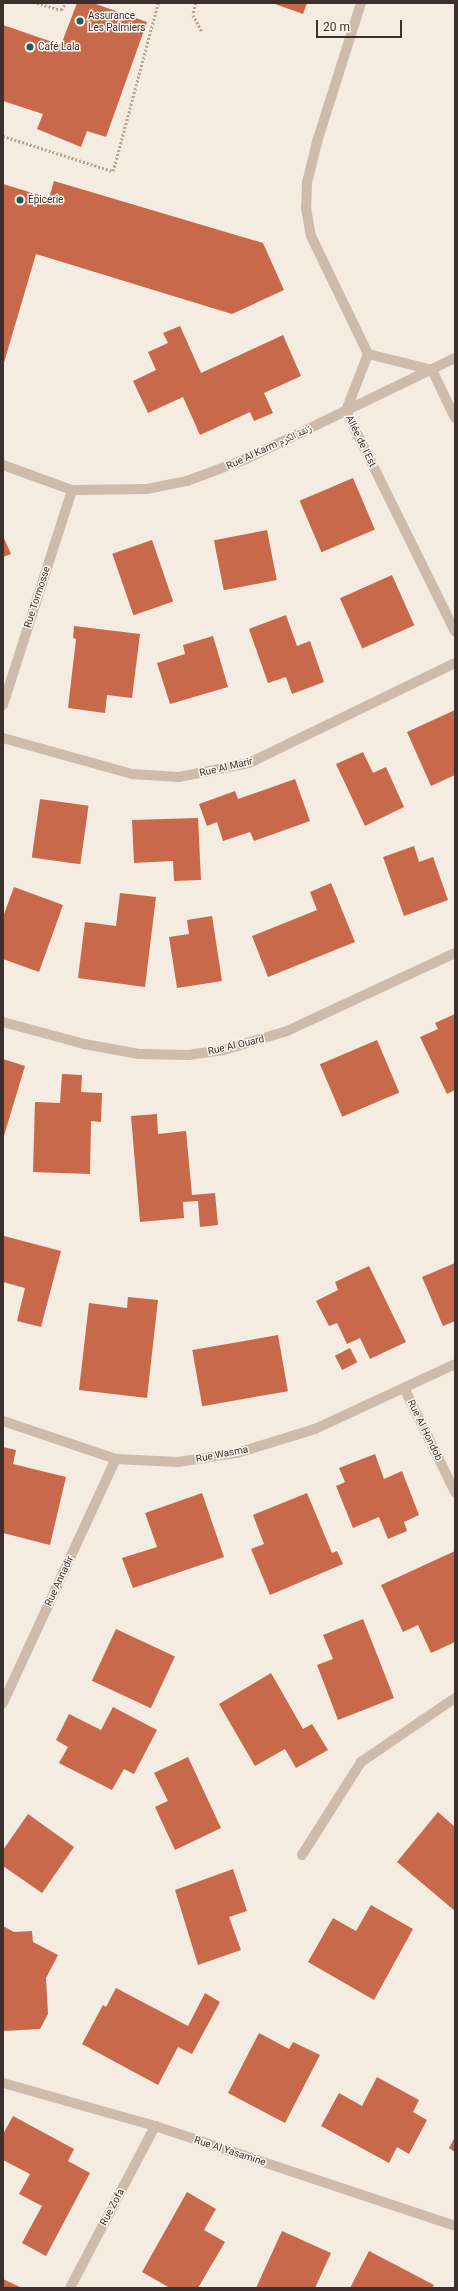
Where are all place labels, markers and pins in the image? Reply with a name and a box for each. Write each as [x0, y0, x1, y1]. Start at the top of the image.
place label: Assurance Les Palmiers [88, 9, 146, 32]
marker: Assurance Les Palmiers [75, 16, 85, 26]
place label: Café Lala [38, 41, 80, 53]
marker: Café Lala [25, 42, 35, 52]
place label: Épicerie [28, 194, 63, 206]
marker: Épicerie [15, 195, 25, 205]

